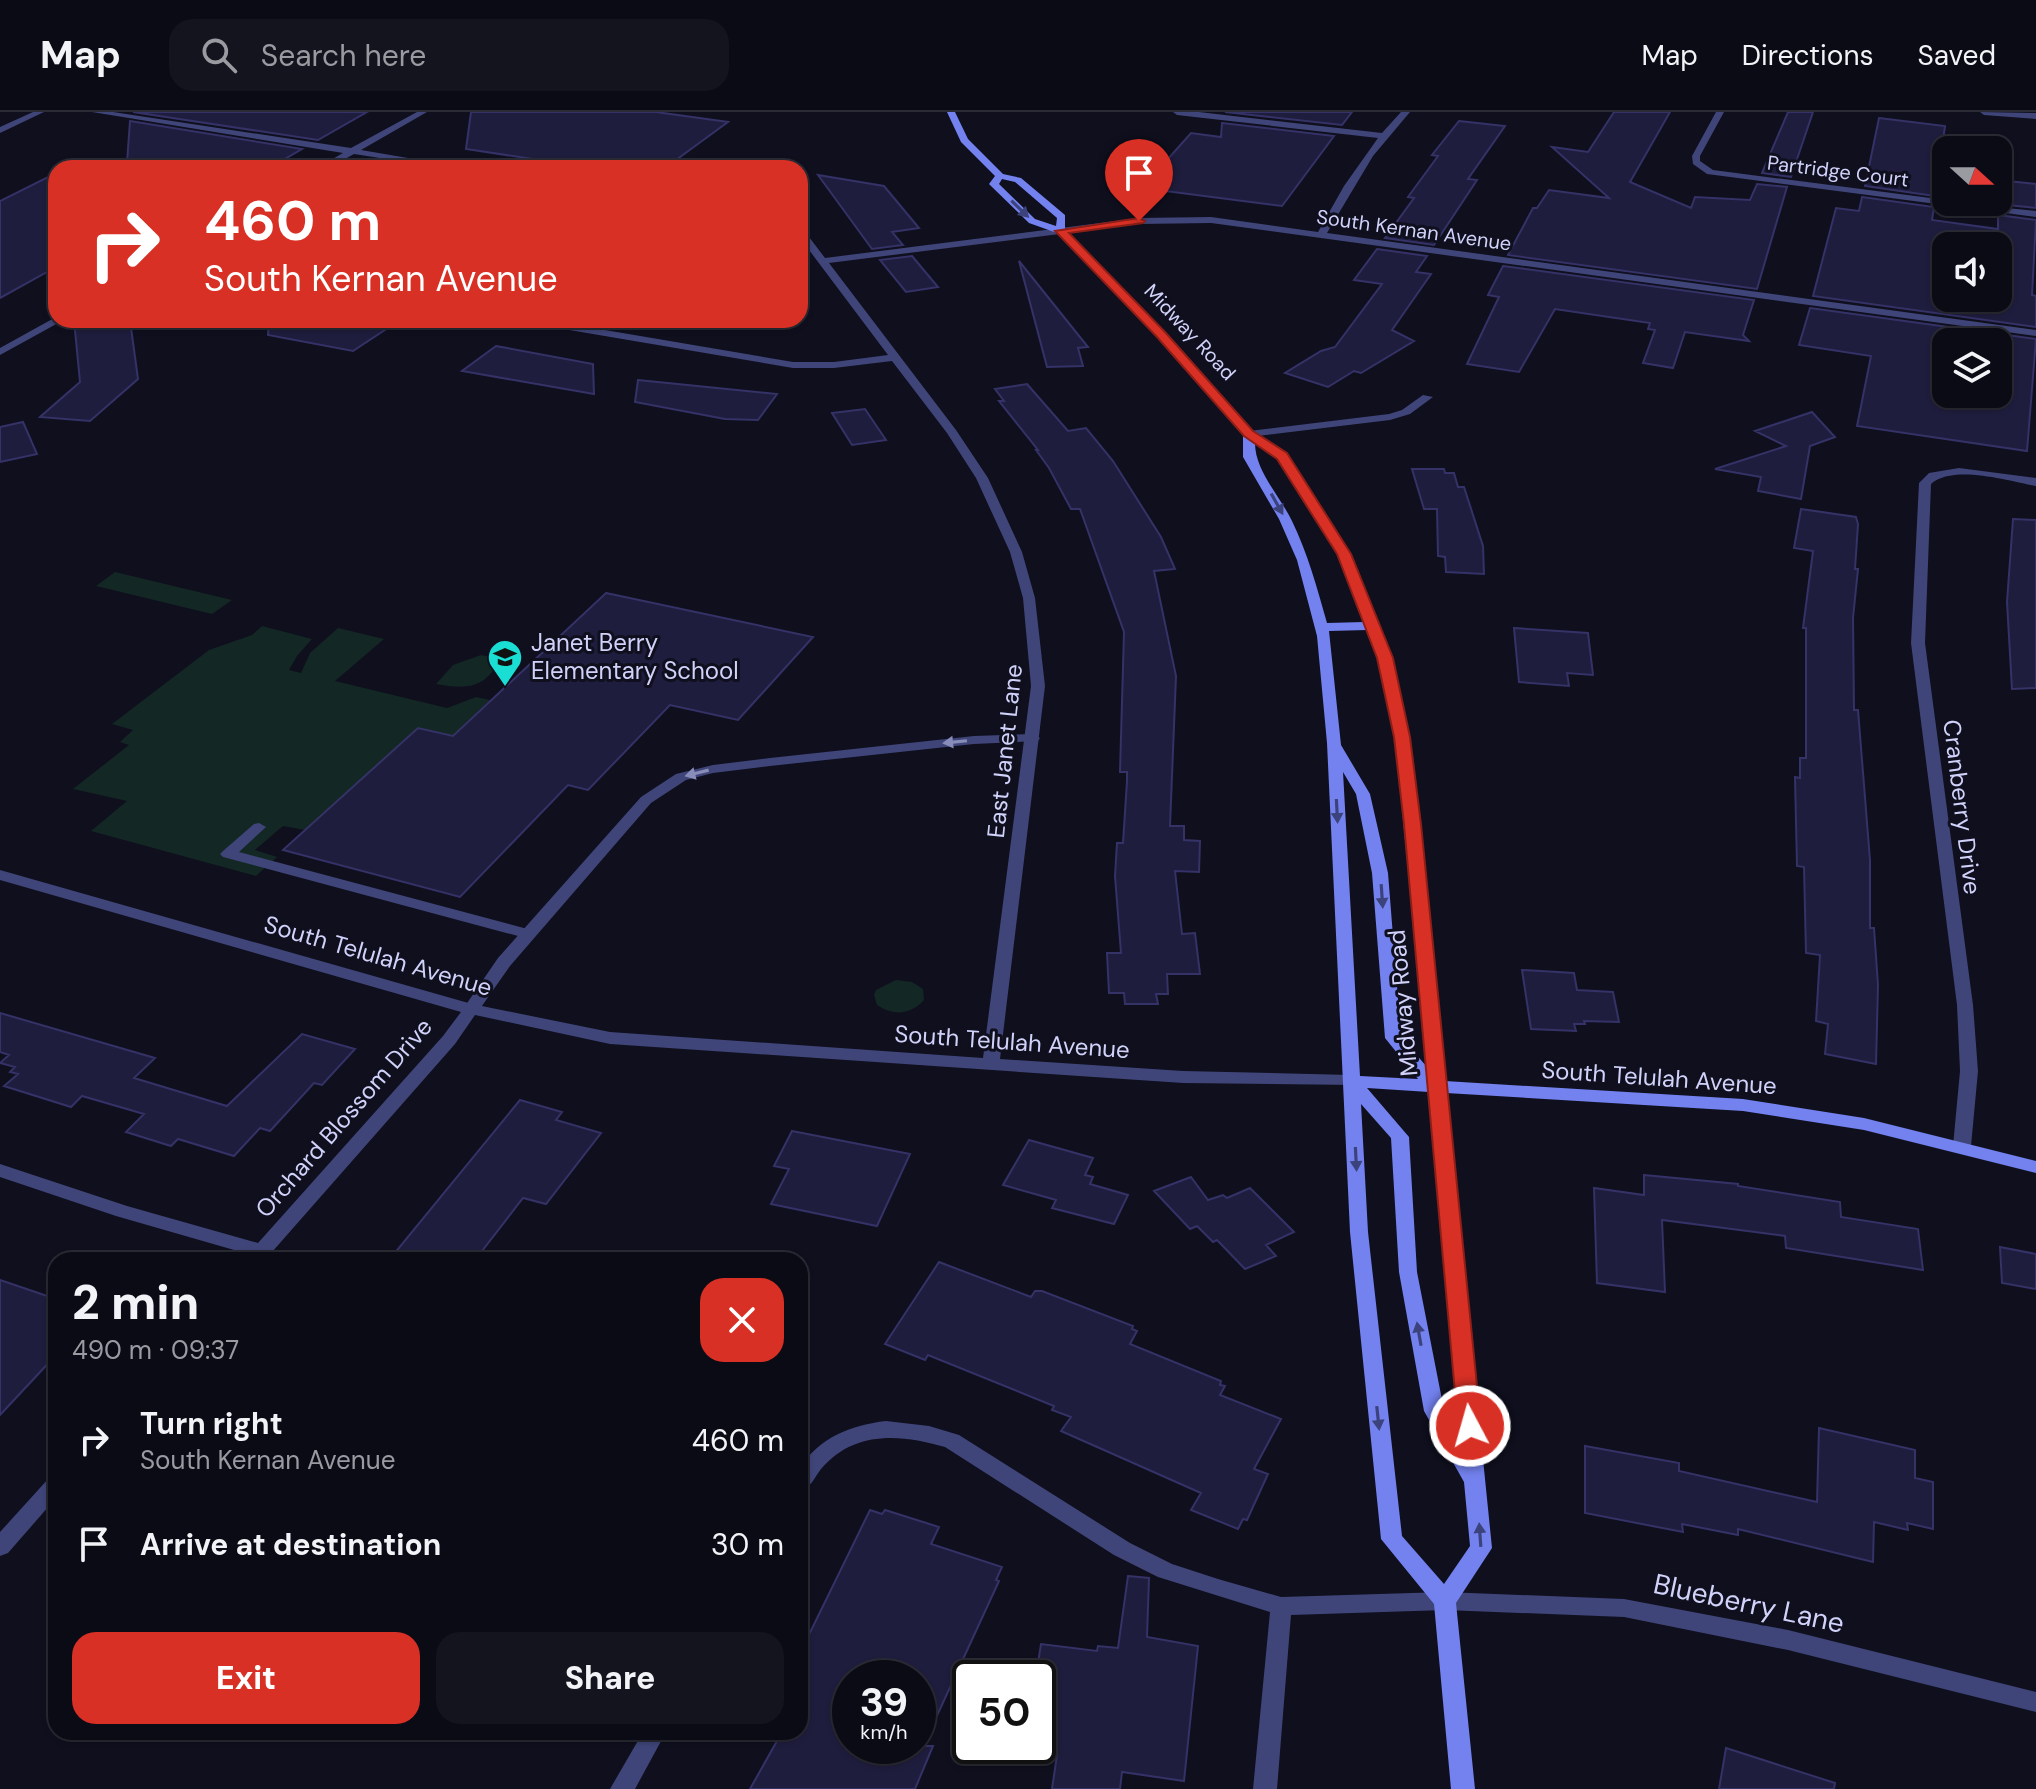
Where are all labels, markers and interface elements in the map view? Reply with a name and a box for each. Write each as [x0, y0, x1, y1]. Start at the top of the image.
search box [169, 19, 729, 91]
text: Map [40, 30, 121, 80]
icon: search [197, 33, 241, 77]
text: Search here [261, 36, 426, 75]
text: Map [1641, 37, 1698, 74]
text: Directions [1742, 37, 1874, 74]
text: Saved [1918, 37, 1996, 74]
north arrow [1932, 136, 2012, 216]
map controls [1932, 136, 2012, 408]
pin [1105, 139, 1173, 221]
street label: Partridge Court [1766, 149, 1910, 193]
icon: arrive [1117, 151, 1161, 195]
text: 460 m [204, 184, 381, 257]
icon: right [72, 192, 176, 296]
one-way arrow [1010, 200, 1029, 218]
street label: South Kernan Avenue [1315, 203, 1513, 257]
button: sound [1932, 232, 2012, 312]
text: South Kernan Avenue [204, 255, 558, 302]
street label: Midway Road [1139, 278, 1241, 386]
button: layers [1932, 328, 2012, 408]
one-way arrow [1270, 492, 1284, 515]
place label: Janet Berry Elementary School [531, 627, 739, 686]
school or university icon: Janet Berry Elementary School [486, 638, 524, 688]
street label: East Janet Lane [980, 662, 1029, 840]
street label: Cranberry Drive [1936, 718, 1989, 896]
one-way arrow [942, 736, 967, 749]
one-way arrow [684, 767, 709, 780]
one-way arrow [1331, 799, 1344, 824]
one-way arrow [1376, 883, 1389, 908]
street label: South Telulah Avenue [261, 908, 496, 1003]
street label: Midway Road [1381, 928, 1424, 1078]
street label: Orchard Blossom Drive [248, 1011, 439, 1224]
street label: South Telulah Avenue [893, 1018, 1131, 1065]
street label: South Telulah Avenue [1540, 1054, 1778, 1101]
one-way arrow [1350, 1147, 1363, 1172]
text: 2 min [72, 1271, 199, 1334]
button: close [700, 1278, 784, 1362]
one-way arrow [1413, 1321, 1425, 1346]
text: 490 m · 09:37 [72, 1333, 239, 1367]
position arrow [1428, 1384, 1512, 1468]
text: Turn right [140, 1404, 283, 1443]
one-way arrow [1372, 1406, 1385, 1431]
icon: right [72, 1418, 116, 1462]
text: 460 m [692, 1421, 784, 1460]
text: South Kernan Avenue [140, 1443, 395, 1477]
icon: arrive [72, 1522, 116, 1566]
one-way arrow [1473, 1522, 1486, 1547]
text: Arrive at destination [140, 1525, 441, 1564]
text: 30 m [711, 1525, 784, 1564]
street label: Blueberry Lane [1650, 1565, 1848, 1642]
button: Exit [72, 1632, 420, 1724]
button: Share [436, 1632, 784, 1724]
speed limit sign: 50 [952, 1660, 1056, 1764]
text: 39 [860, 1676, 908, 1728]
text: km/h [860, 1719, 908, 1745]

